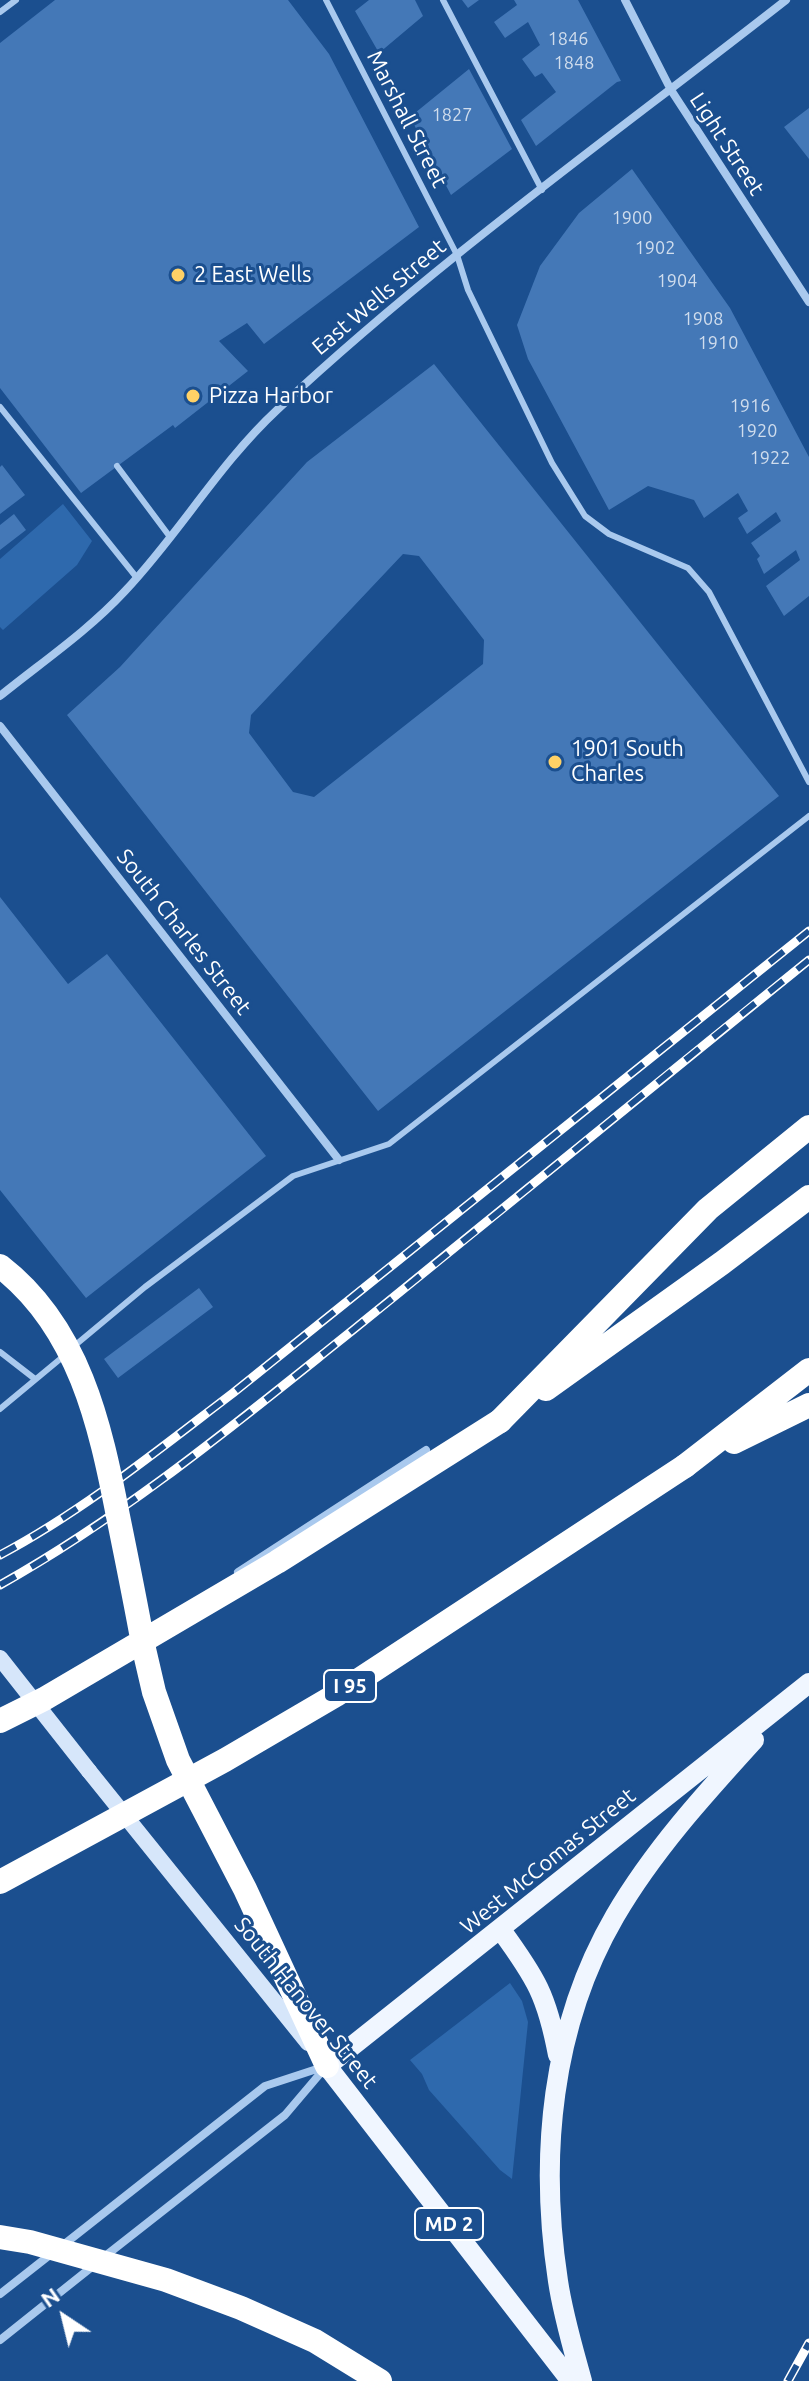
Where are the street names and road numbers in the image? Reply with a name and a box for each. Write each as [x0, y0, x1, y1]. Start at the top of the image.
street label: Marshall Street [361, 46, 453, 192]
street label: Light Street [684, 88, 770, 200]
street label: East Wells Street [307, 233, 451, 361]
street label: South Charles Street [111, 844, 257, 1020]
road number: I 95 [324, 1670, 376, 1702]
street label: West McComas Street [455, 1782, 641, 1940]
street label: South Hanover Street [229, 1912, 383, 2094]
road number: MD 2 [415, 2208, 483, 2240]

